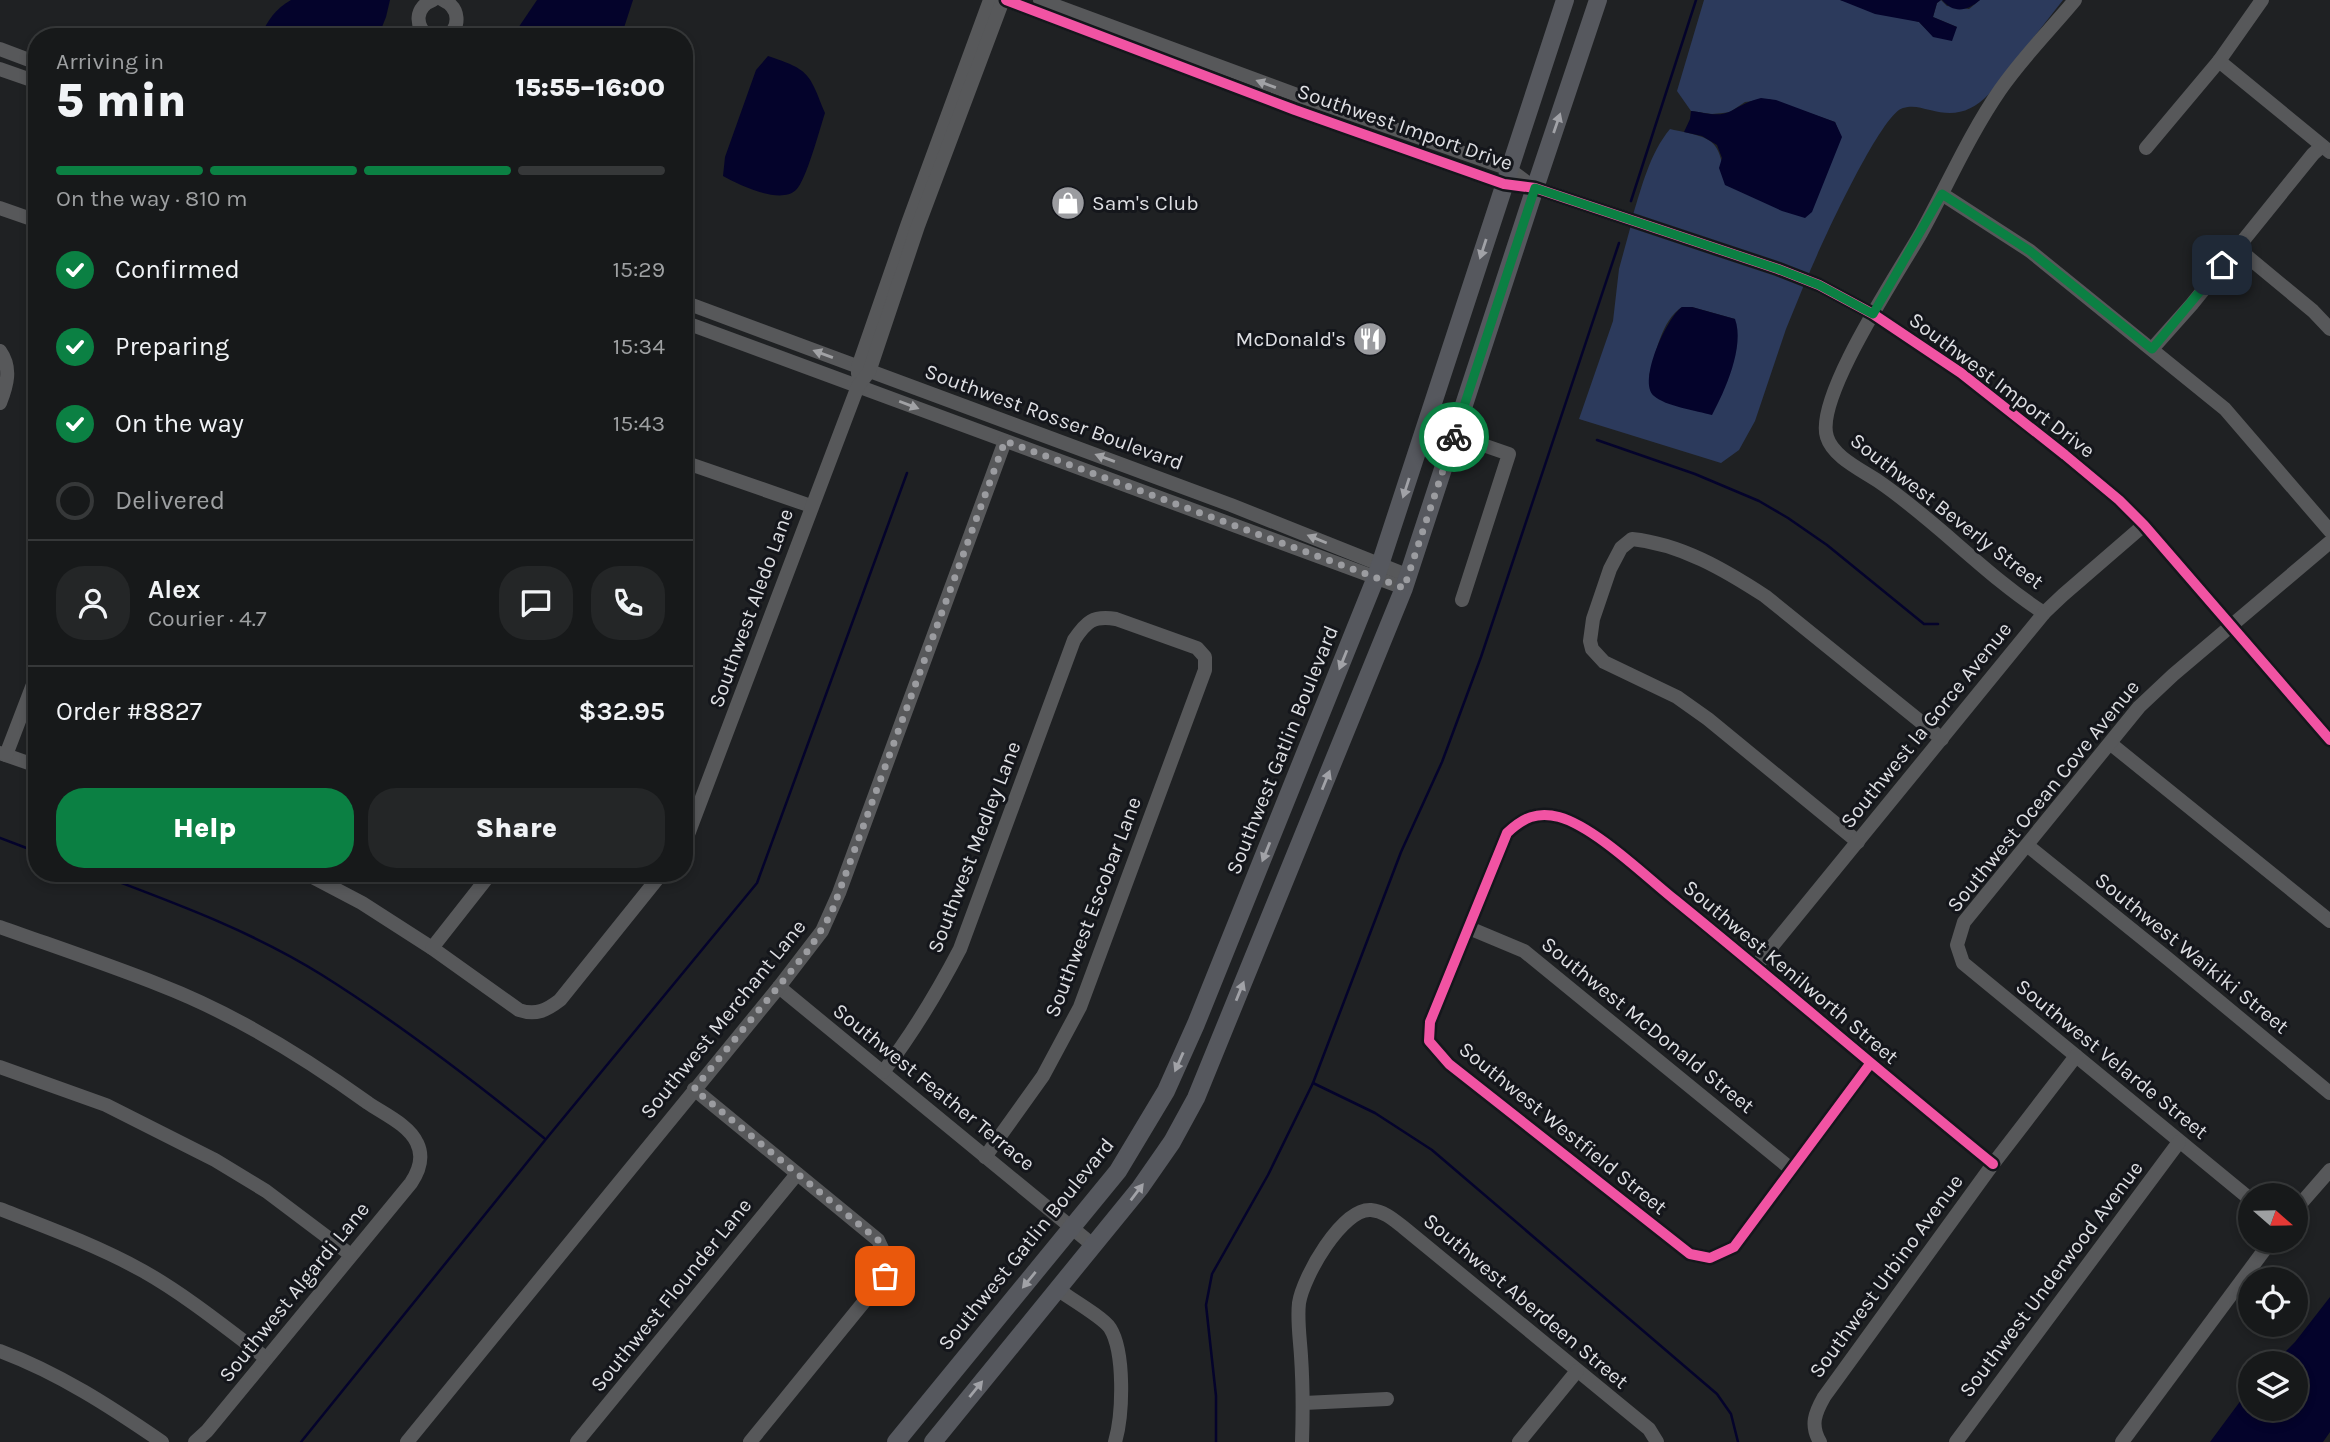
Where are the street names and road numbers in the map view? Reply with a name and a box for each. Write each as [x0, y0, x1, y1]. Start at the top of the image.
street label: Southwest Import Drive [1294, 79, 1516, 175]
street label: Southwest Import Drive [1904, 307, 2100, 463]
street label: Southwest Rosser Boulevard [922, 359, 1186, 475]
street label: Southwest Beverly Street [1846, 428, 2048, 594]
street label: Southwest Aledo Lane [704, 505, 798, 711]
street label: Southwest la Gorce Avenue [1835, 617, 2017, 833]
street label: Southwest Gatlin Boulevard [1221, 622, 1343, 878]
street label: Southwest Ocean Cove Avenue [1942, 675, 2144, 917]
street label: Southwest Medley Lane [923, 738, 1025, 956]
street label: Southwest Escobar Lane [1040, 793, 1146, 1021]
street label: Southwest Waikiki Street [2090, 867, 2294, 1039]
street label: Southwest Kenilworth Street [1679, 875, 1903, 1069]
street label: Southwest Merchant Lane [635, 915, 811, 1123]
street label: Southwest McDonald Street [1537, 932, 1759, 1118]
street label: Southwest Velarde Street [2011, 974, 2213, 1144]
street label: Southwest Feather Terrace [828, 998, 1040, 1176]
street label: Southwest Westfield Street [1454, 1037, 1672, 1219]
street label: Southwest Gatlin Boulevard [933, 1133, 1119, 1355]
street label: Southwest Underwood Avenue [1954, 1156, 2148, 1402]
street label: Southwest Urbino Avenue [1804, 1170, 1968, 1382]
street label: Southwest Flounder Lane [586, 1194, 756, 1396]
street label: Southwest Algardi Lane [214, 1197, 374, 1387]
street label: Southwest Aberdeen Street [1419, 1208, 1633, 1394]

